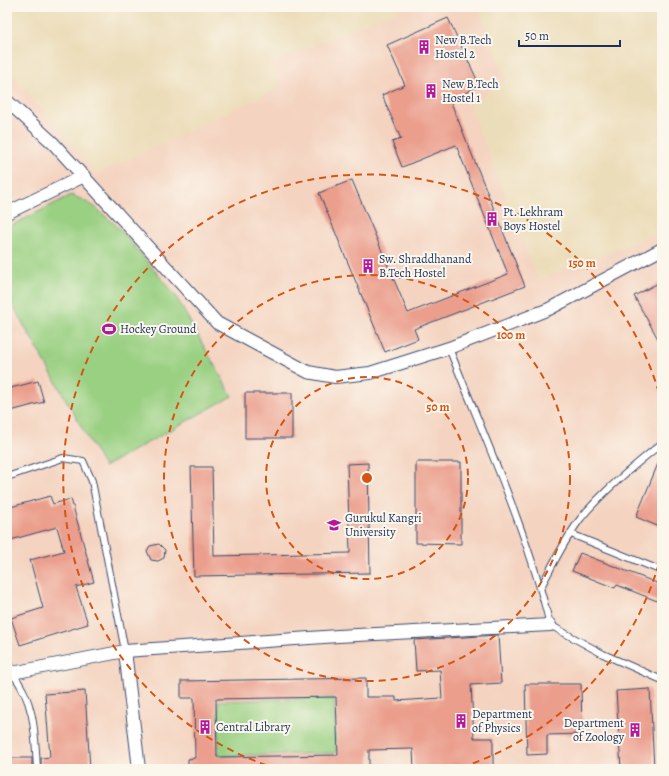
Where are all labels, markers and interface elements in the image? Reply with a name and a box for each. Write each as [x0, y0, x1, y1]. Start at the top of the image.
scale bar [519, 22, 620, 48]
text: 50 m [525, 28, 549, 44]
place label: New B.Tech Hostel 2 [435, 32, 492, 62]
building icon: New B.Tech Hostel 2 [416, 39, 432, 55]
place label: New B.Tech Hostel 1 [442, 76, 499, 106]
building icon: New B.Tech Hostel 1 [423, 83, 439, 99]
place label: Pt. Lekhram Boys Hostel [503, 204, 563, 234]
building icon: Pt. Lekhram Boys Hostel [484, 211, 500, 227]
place label: Sw. Shraddhanand B.Tech Hostel [379, 251, 472, 281]
text: 150 m [568, 255, 596, 271]
building icon: Sw. Shraddhanand B.Tech Hostel [360, 258, 376, 274]
sports icon: Hockey Ground [101, 321, 117, 337]
place label: Hockey Ground [120, 321, 197, 337]
text: 100 m [497, 327, 525, 343]
text: 50 m [426, 399, 450, 415]
centre of rings [360, 471, 374, 485]
place label: Gurukul Kangri University [345, 510, 422, 540]
school or university icon: Gurukul Kangri University [326, 517, 342, 533]
place label: Department of Physics [472, 706, 532, 736]
building icon: Department of Physics [453, 713, 469, 729]
place label: Department of Zoology [564, 715, 625, 745]
building icon: Central Library [197, 719, 213, 735]
place label: Central Library [216, 719, 291, 735]
building icon: Department of Zoology [627, 722, 643, 738]

